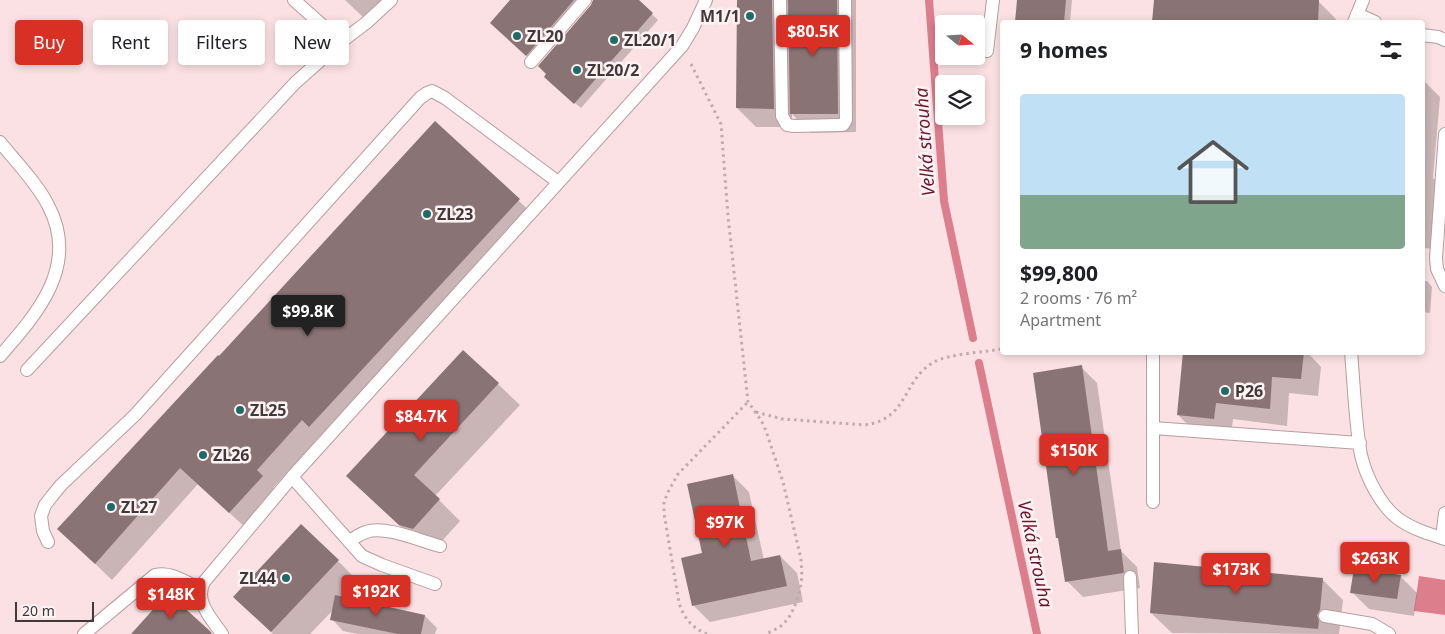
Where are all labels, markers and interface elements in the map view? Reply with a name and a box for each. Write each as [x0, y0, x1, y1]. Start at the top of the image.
place label: M1/1 [700, 5, 740, 27]
marker: M1/1 [744, 10, 756, 22]
pin: $80.5K [772, 15, 854, 57]
north arrow [935, 15, 985, 65]
map controls [935, 15, 985, 125]
chip: Buy [15, 20, 83, 65]
chip: Rent [93, 20, 168, 65]
chip: Filters [178, 20, 265, 65]
chip: New [275, 20, 349, 65]
text: $80.5K [787, 20, 839, 42]
place label: ZL20 [527, 25, 564, 47]
place label: ZL20/1 [624, 29, 676, 51]
marker: ZL20 [511, 30, 523, 42]
marker: ZL20/1 [608, 34, 620, 46]
text: 9 homes [1020, 36, 1108, 64]
icon: filters [1377, 36, 1405, 64]
place label: ZL20/2 [587, 59, 639, 81]
marker: ZL20/2 [571, 64, 583, 76]
button: layers [935, 75, 985, 125]
water label: Velká strouha [908, 87, 940, 197]
icon: home [1168, 127, 1258, 217]
place label: ZL23 [437, 203, 474, 225]
marker: ZL23 [421, 208, 433, 220]
text: $99,800 [1020, 259, 1098, 287]
text: 2 rooms · 76 m² [1020, 287, 1137, 309]
pin: $99.8K [267, 294, 349, 337]
text: $99.8K [282, 300, 334, 322]
text: Apartment [1020, 309, 1101, 331]
place label: P26 [1235, 380, 1263, 402]
marker: P26 [1219, 385, 1231, 397]
place label: ZL25 [250, 399, 287, 421]
pin: $84.7K [380, 400, 462, 442]
marker: ZL25 [234, 404, 246, 416]
text: $84.7K [395, 405, 447, 427]
pin: $150K [1039, 434, 1109, 476]
text: $150K [1050, 439, 1098, 461]
place label: ZL26 [213, 444, 250, 466]
marker: ZL26 [197, 449, 209, 461]
place label: ZL27 [121, 496, 158, 518]
water label: Velká strouha [1013, 498, 1059, 609]
marker: ZL27 [105, 501, 117, 513]
pin: $97K [695, 506, 755, 548]
text: $97K [706, 511, 744, 533]
pin: $263K [1340, 542, 1410, 584]
text: $263K [1351, 547, 1399, 569]
pin: $173K [1201, 552, 1271, 595]
text: $173K [1212, 558, 1260, 580]
place label: ZL44 [239, 567, 276, 589]
marker: ZL44 [280, 572, 292, 584]
pin: $192K [341, 574, 411, 617]
pin: $148K [136, 578, 206, 620]
text: $192K [352, 580, 400, 602]
text: $148K [147, 583, 195, 605]
scale bar [15, 599, 94, 622]
text: 20 m [22, 601, 55, 620]

